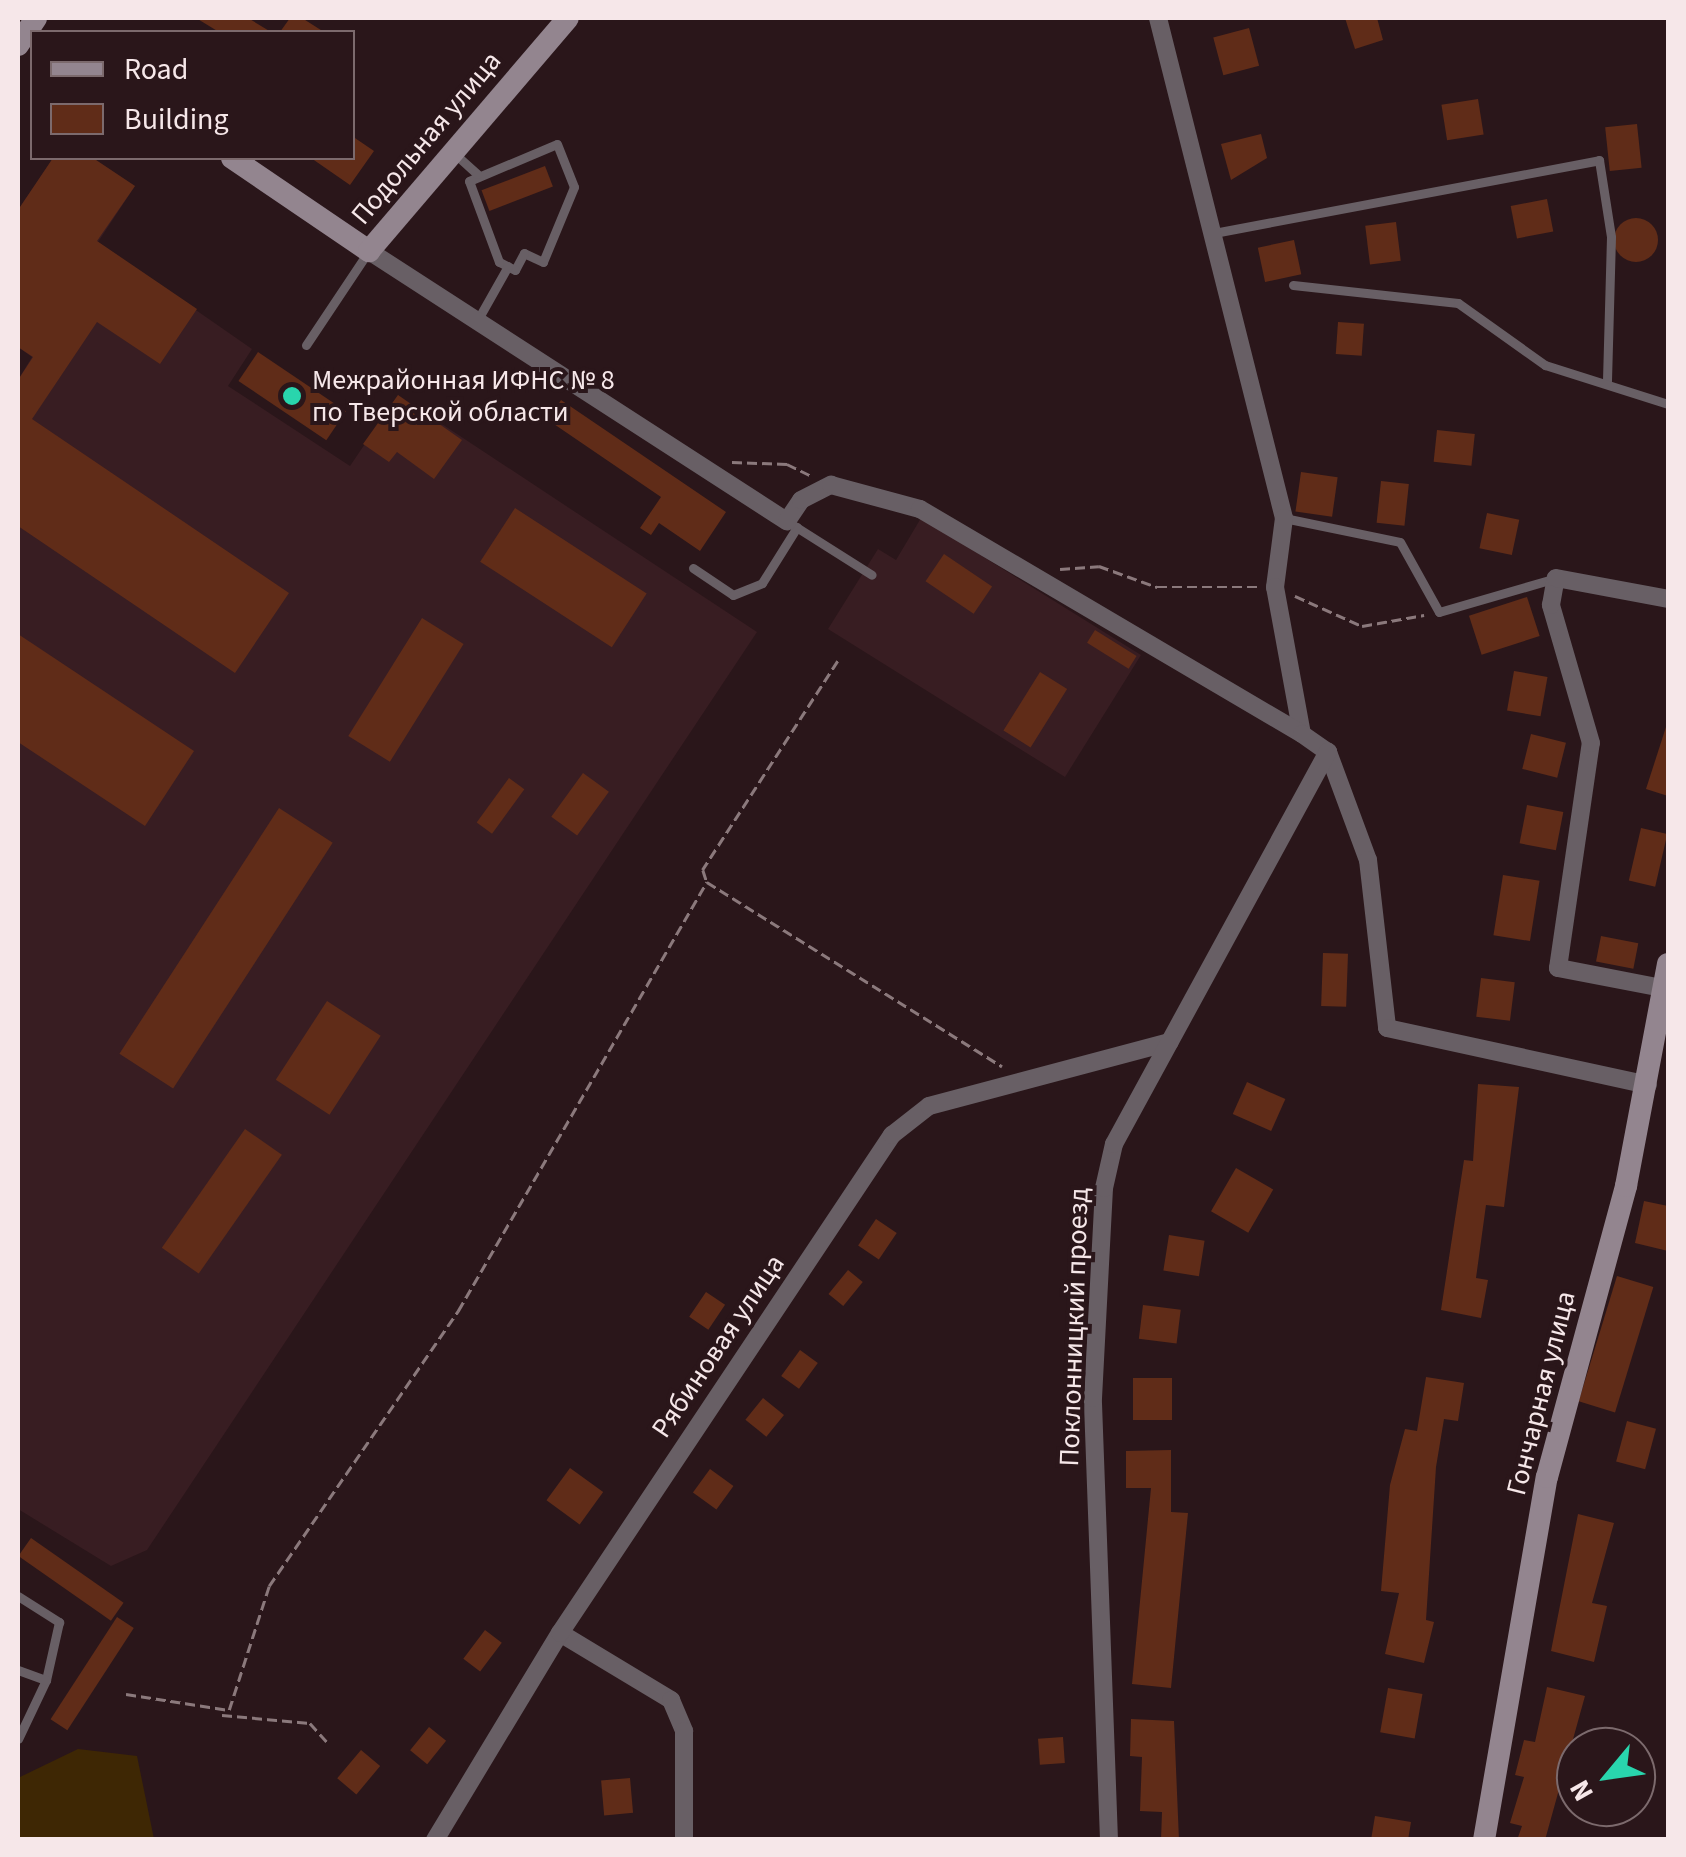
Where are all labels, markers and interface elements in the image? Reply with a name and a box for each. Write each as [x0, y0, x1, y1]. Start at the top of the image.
legend [30, 30, 355, 160]
street label: Подольная улица [344, 45, 508, 231]
text: Road [124, 48, 188, 91]
text: Building [124, 98, 229, 141]
place label: Межрайонная ИФНС № 8 по Тверской области [312, 363, 615, 429]
marker: Межрайонная ИФНС № 8 по Тверской области [281, 385, 303, 407]
street label: Поклонницкий проезд [1052, 1187, 1096, 1467]
street label: Рябиновая улица [644, 1248, 792, 1444]
street label: Гончарная улица [1499, 1287, 1583, 1499]
north arrow [1556, 1727, 1656, 1827]
text: N [1560, 1773, 1604, 1808]

